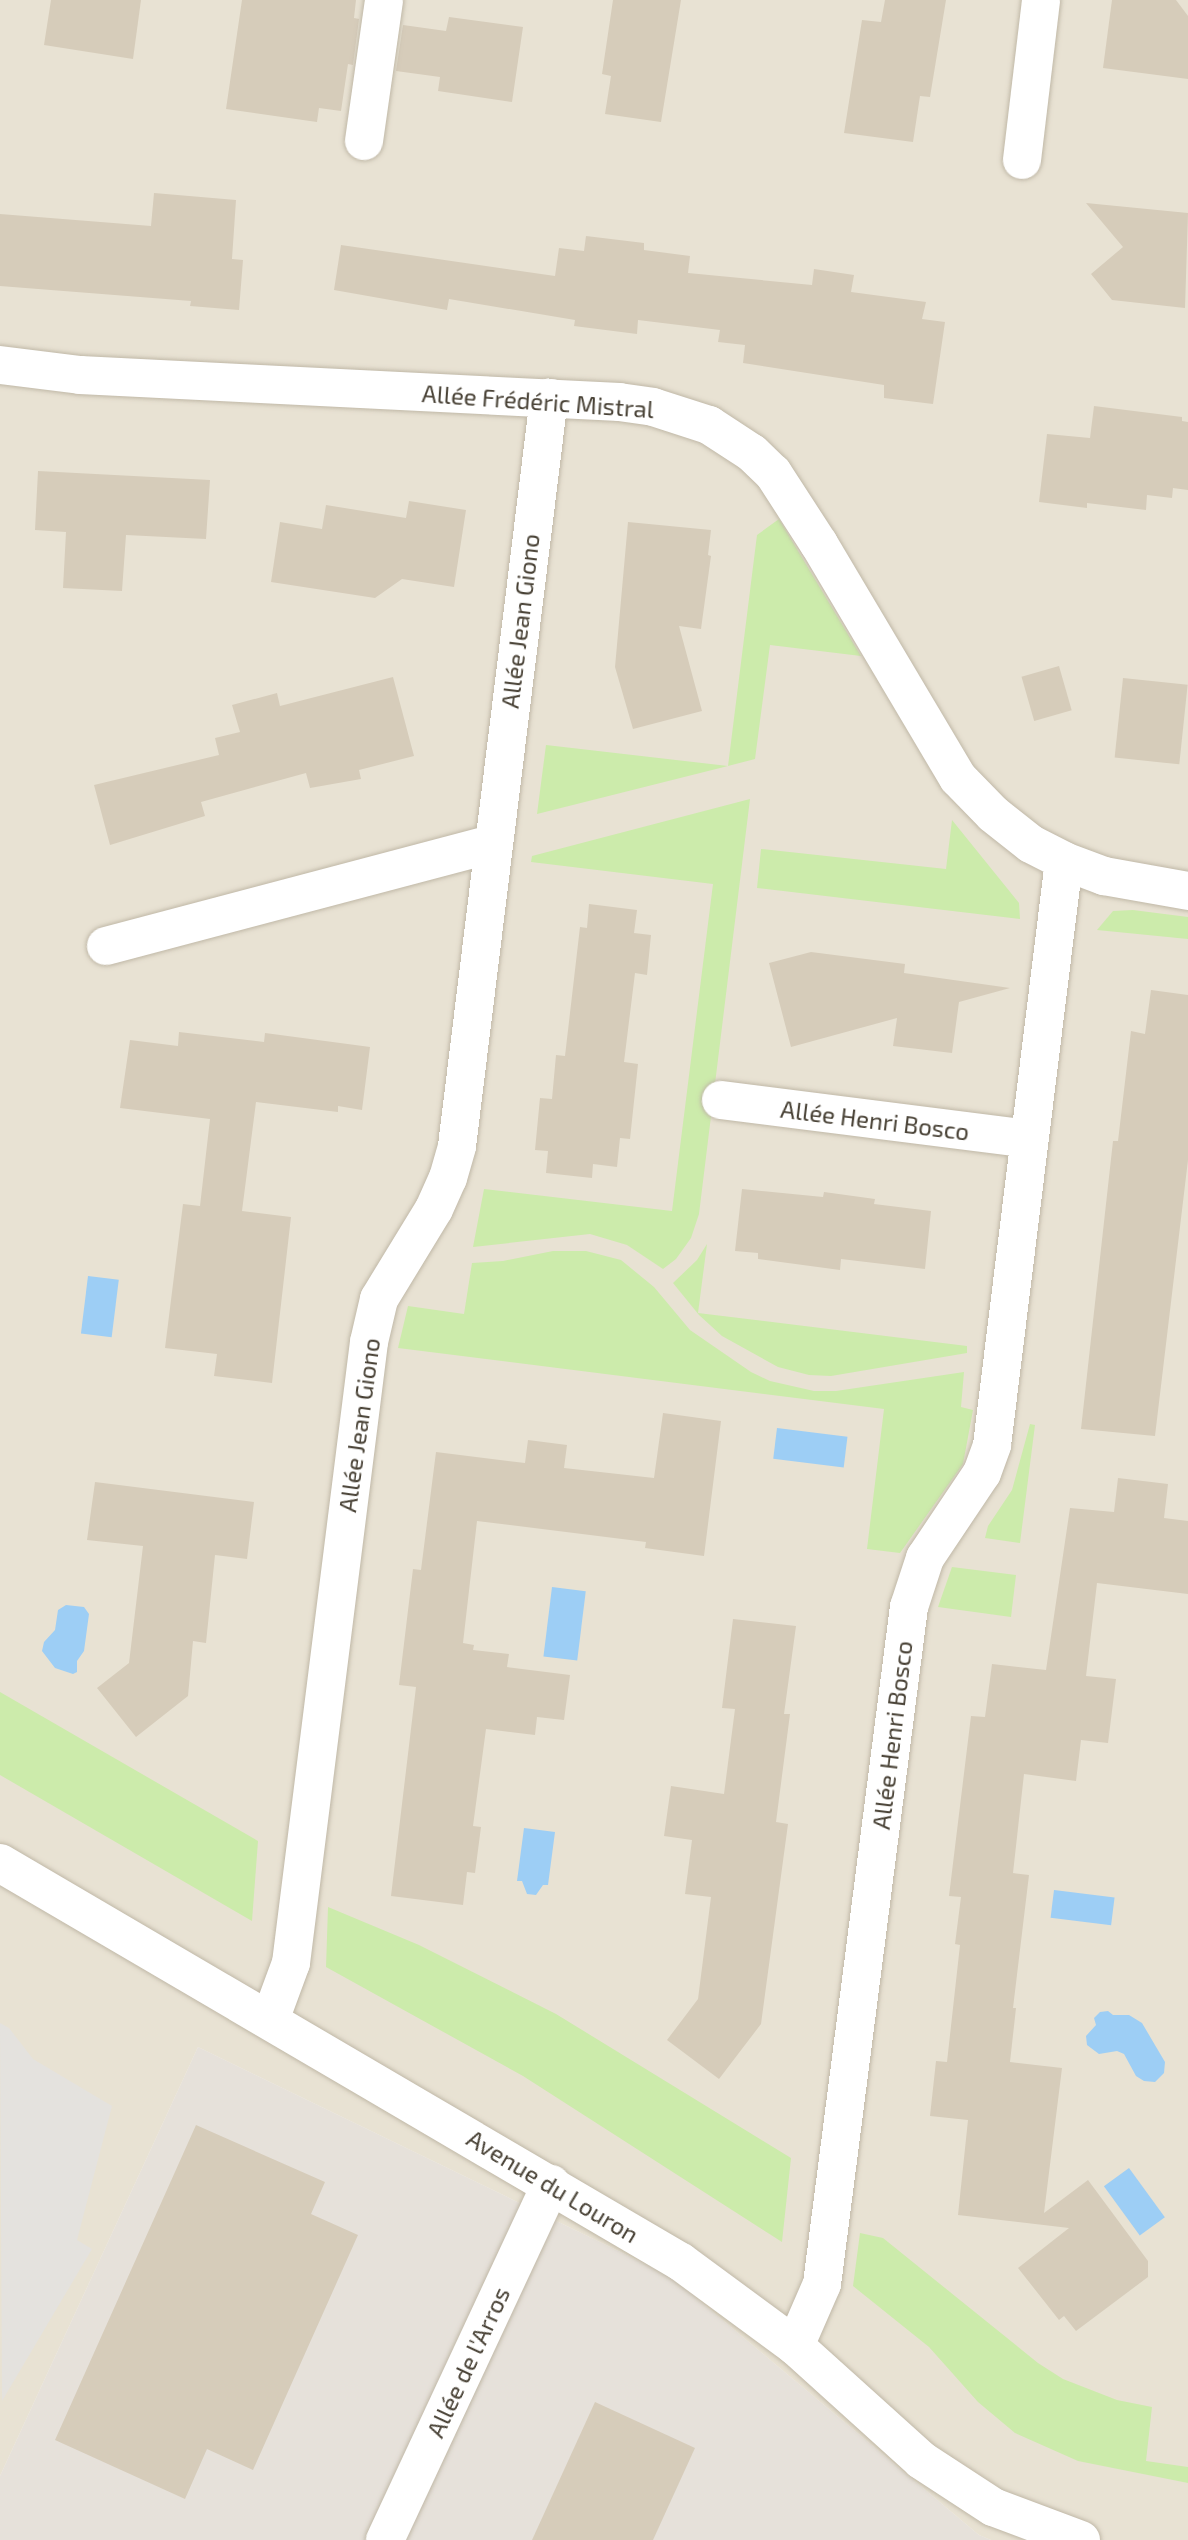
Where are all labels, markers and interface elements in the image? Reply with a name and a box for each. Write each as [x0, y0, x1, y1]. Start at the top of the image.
street label: Allée Frédéric Mistral [421, 379, 655, 423]
street label: Allée Jean Giono [495, 532, 545, 710]
street label: Allée Henri Bosco [779, 1094, 971, 1146]
street label: Allée Jean Giono [332, 1336, 386, 1514]
street label: Allée Henri Bosco [866, 1639, 918, 1831]
street label: Avenue du Louron [462, 2123, 644, 2249]
street label: Allée de l'Arros [421, 2282, 515, 2442]

